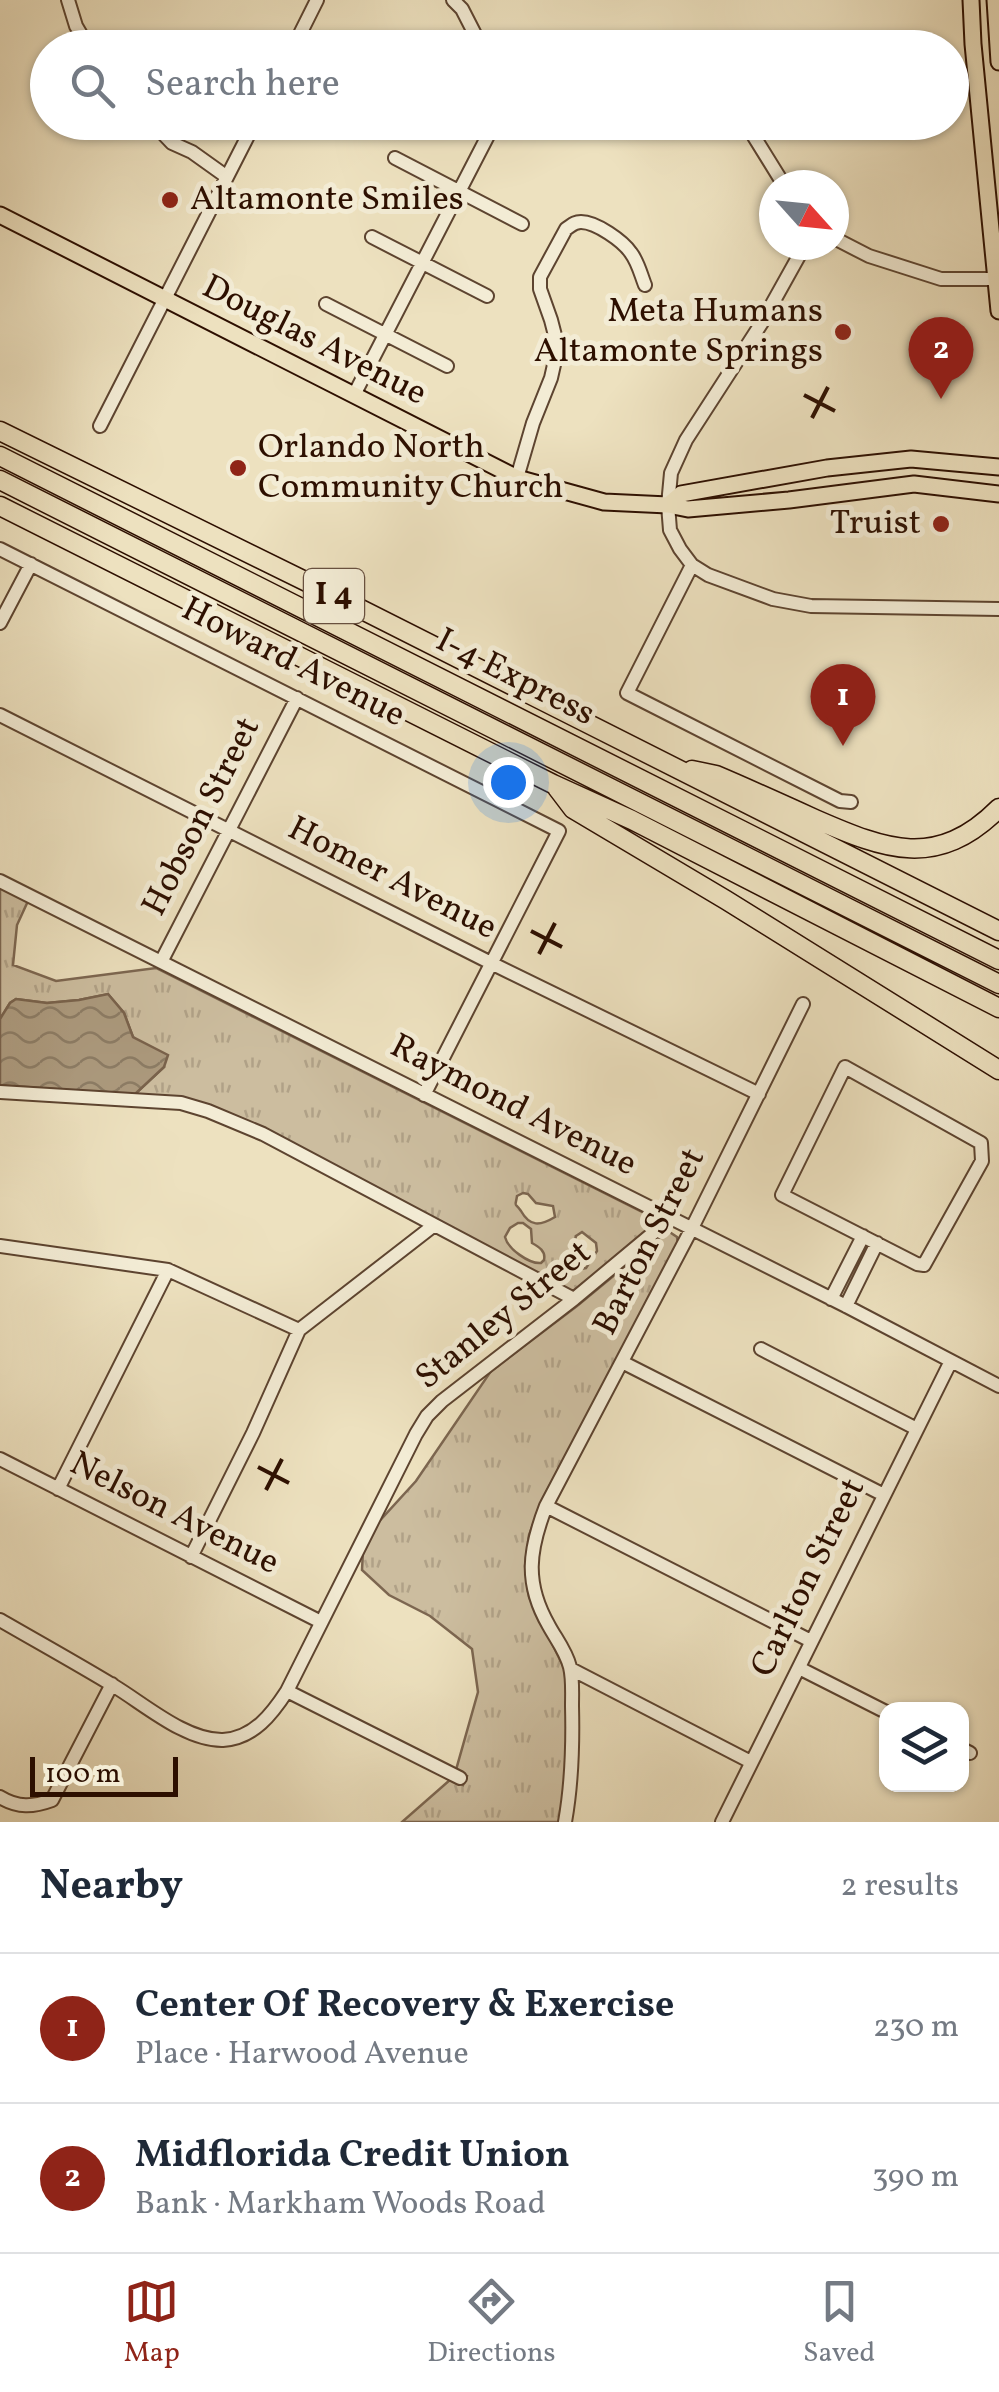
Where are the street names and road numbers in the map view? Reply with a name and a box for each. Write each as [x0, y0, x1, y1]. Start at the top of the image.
street label: Douglas Avenue [193, 264, 435, 418]
road number: I 4 [304, 569, 364, 623]
street label: Howard Avenue [173, 586, 413, 740]
street label: I-4 Express [427, 617, 603, 739]
street label: Hobson Street [131, 709, 273, 925]
street label: Homer Avenue [279, 806, 505, 952]
street label: Raymond Avenue [381, 1023, 645, 1189]
street label: Barton Street [582, 1140, 718, 1344]
street label: Stanley Street [406, 1230, 602, 1402]
street label: Nelson Avenue [61, 1441, 287, 1587]
street label: Carlton Street [740, 1471, 878, 1685]

